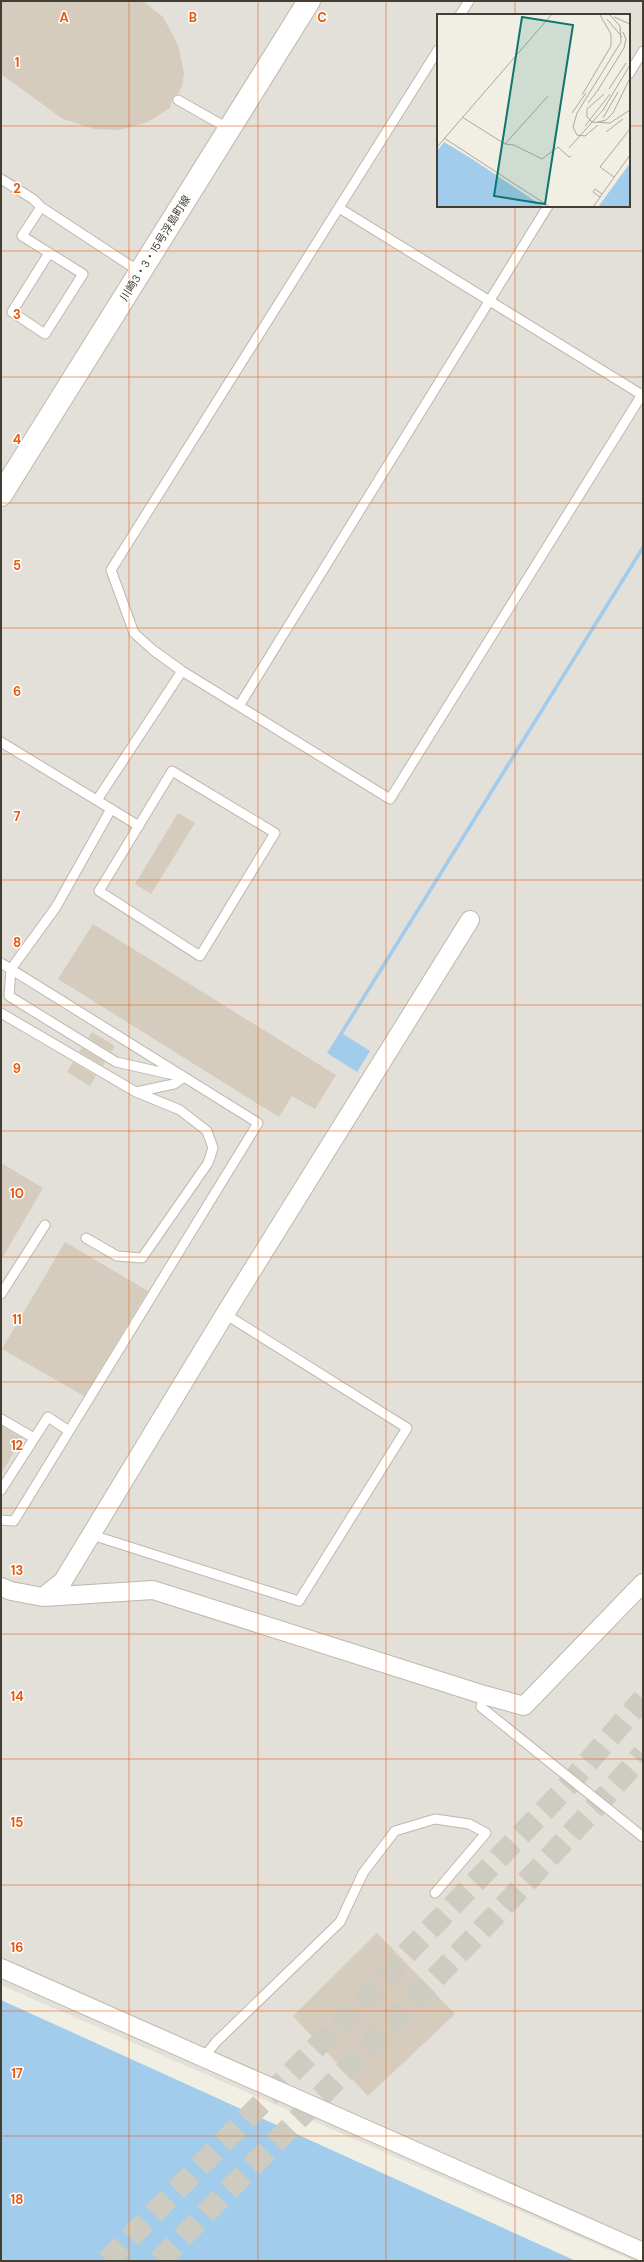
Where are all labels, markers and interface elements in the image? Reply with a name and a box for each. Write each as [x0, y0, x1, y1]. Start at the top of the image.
text: A [59, 9, 69, 26]
text: B [189, 9, 197, 26]
text: C [317, 9, 327, 26]
inset map [437, 14, 630, 207]
text: 1 [15, 54, 19, 71]
text: 2 [13, 180, 21, 197]
street label: 川崎3・3・15号浮島町線 [117, 192, 193, 304]
text: 3 [13, 306, 21, 323]
text: 4 [13, 431, 21, 448]
text: 5 [13, 557, 21, 574]
text: 6 [13, 683, 21, 700]
text: 7 [14, 808, 21, 825]
text: 8 [13, 934, 21, 951]
text: 9 [13, 1060, 21, 1077]
text: 10 [10, 1185, 24, 1202]
text: 11 [12, 1311, 22, 1328]
text: 12 [11, 1437, 23, 1454]
text: 13 [11, 1562, 23, 1579]
text: 14 [10, 1688, 24, 1705]
text: 15 [11, 1814, 23, 1831]
text: 16 [11, 1939, 23, 1956]
text: 17 [11, 2065, 23, 2082]
text: 18 [11, 2191, 23, 2208]

